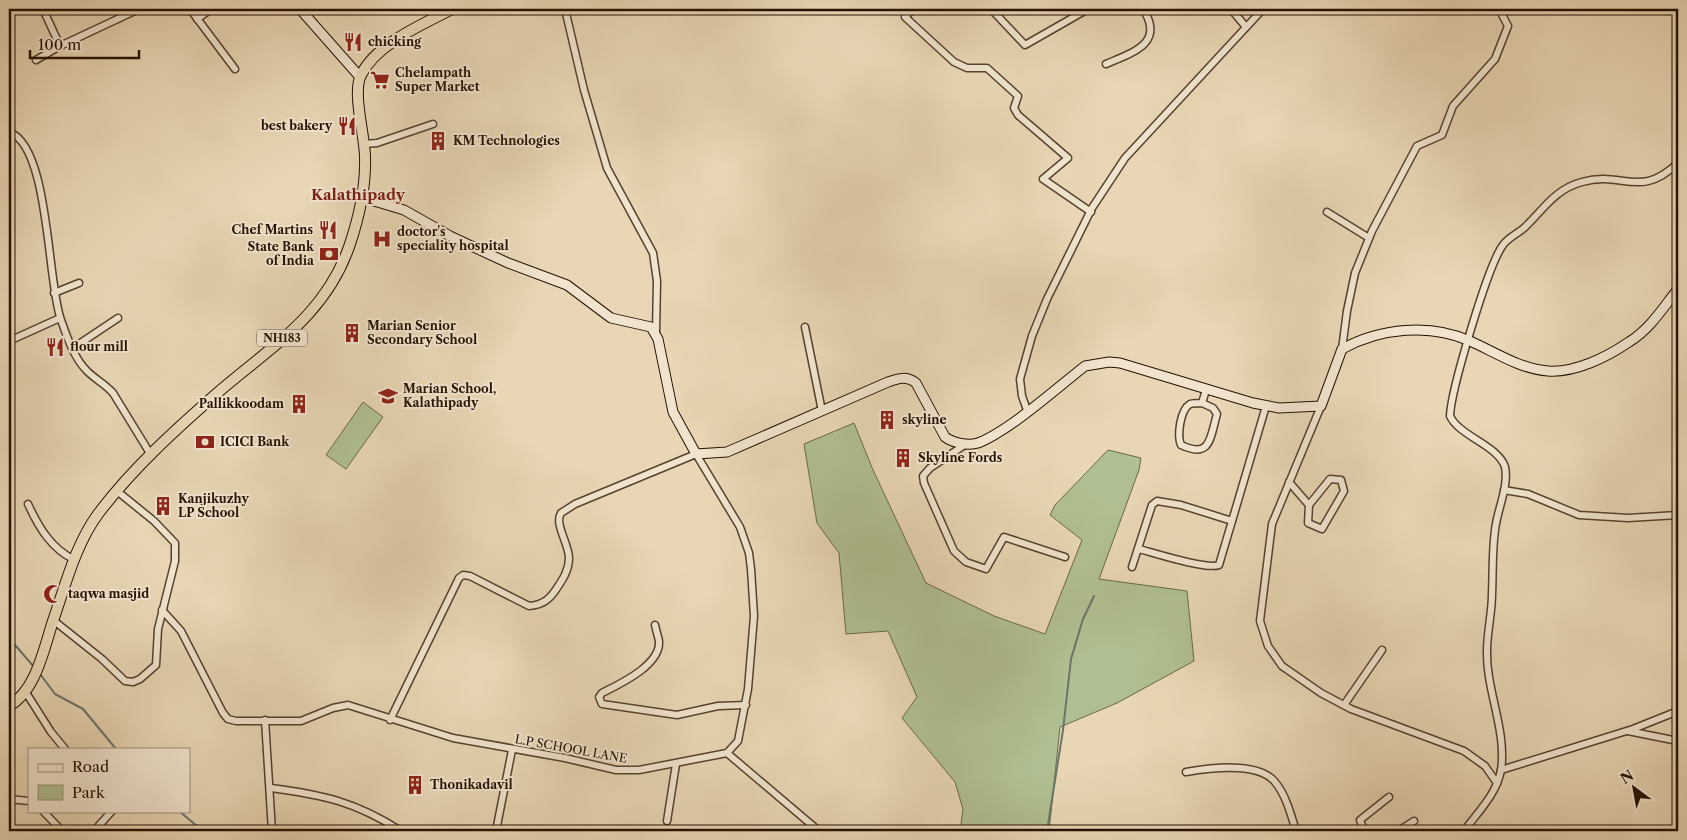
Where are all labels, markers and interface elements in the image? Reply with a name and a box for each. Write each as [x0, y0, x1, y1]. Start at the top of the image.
scale bar [30, 28, 139, 60]
restaurant icon: chicking [342, 31, 364, 53]
place label: chicking [368, 34, 422, 49]
text: 100 m [38, 35, 81, 54]
place label: Chelampath Super Market [395, 65, 480, 94]
supermarket icon: Chelampath Super Market [369, 69, 391, 91]
restaurant icon: best bakery [336, 115, 358, 137]
place label: best bakery [260, 118, 333, 133]
building icon: KM Technologies [427, 130, 449, 152]
place label: KM Technologies [453, 133, 560, 148]
district label: Kalathipady [311, 185, 406, 204]
restaurant icon: Chef Martins [317, 219, 339, 241]
place label: Chef Martins [232, 222, 313, 237]
place label: doctor's speciality hospital [397, 224, 509, 253]
hospital icon: doctor's speciality hospital [371, 228, 393, 250]
place label: State Bank of India [248, 239, 315, 268]
bank icon: State Bank of India [318, 243, 340, 265]
place label: Marian Senior Secondary School [367, 318, 477, 347]
building icon: Marian Senior Secondary School [341, 322, 363, 344]
road number: NH183 [257, 329, 307, 346]
restaurant icon: flour mill [44, 336, 66, 358]
place label: flour mill [70, 339, 128, 354]
place label: Marian School, Kalathipady [403, 381, 496, 410]
school or university icon: Marian School, Kalathipady [377, 385, 399, 407]
building icon: Pallikkoodam [288, 393, 310, 415]
place label: Pallikkoodam [199, 396, 284, 411]
building icon: skyline [876, 409, 898, 431]
place label: skyline [902, 412, 947, 427]
bank icon: ICICI Bank [194, 431, 216, 453]
place label: ICICI Bank [220, 434, 290, 449]
building icon: Skyline Fords [892, 447, 914, 469]
place label: Skyline Fords [918, 450, 1003, 465]
place label: Kanjikuzhy LP School [178, 491, 250, 520]
building icon: Kanjikuzhy LP School [152, 495, 174, 517]
mosque icon: taqwa masjid [42, 583, 64, 605]
place label: taqwa masjid [68, 586, 149, 601]
street label: L.P SCHOOL LANE [514, 731, 628, 766]
legend [28, 748, 190, 812]
text: Road [72, 757, 109, 776]
north arrow [1610, 762, 1660, 812]
text: N [1617, 766, 1637, 788]
building icon: Thonikadavil [404, 774, 426, 796]
place label: Thonikadavil [430, 777, 513, 792]
text: Park [72, 783, 106, 802]

